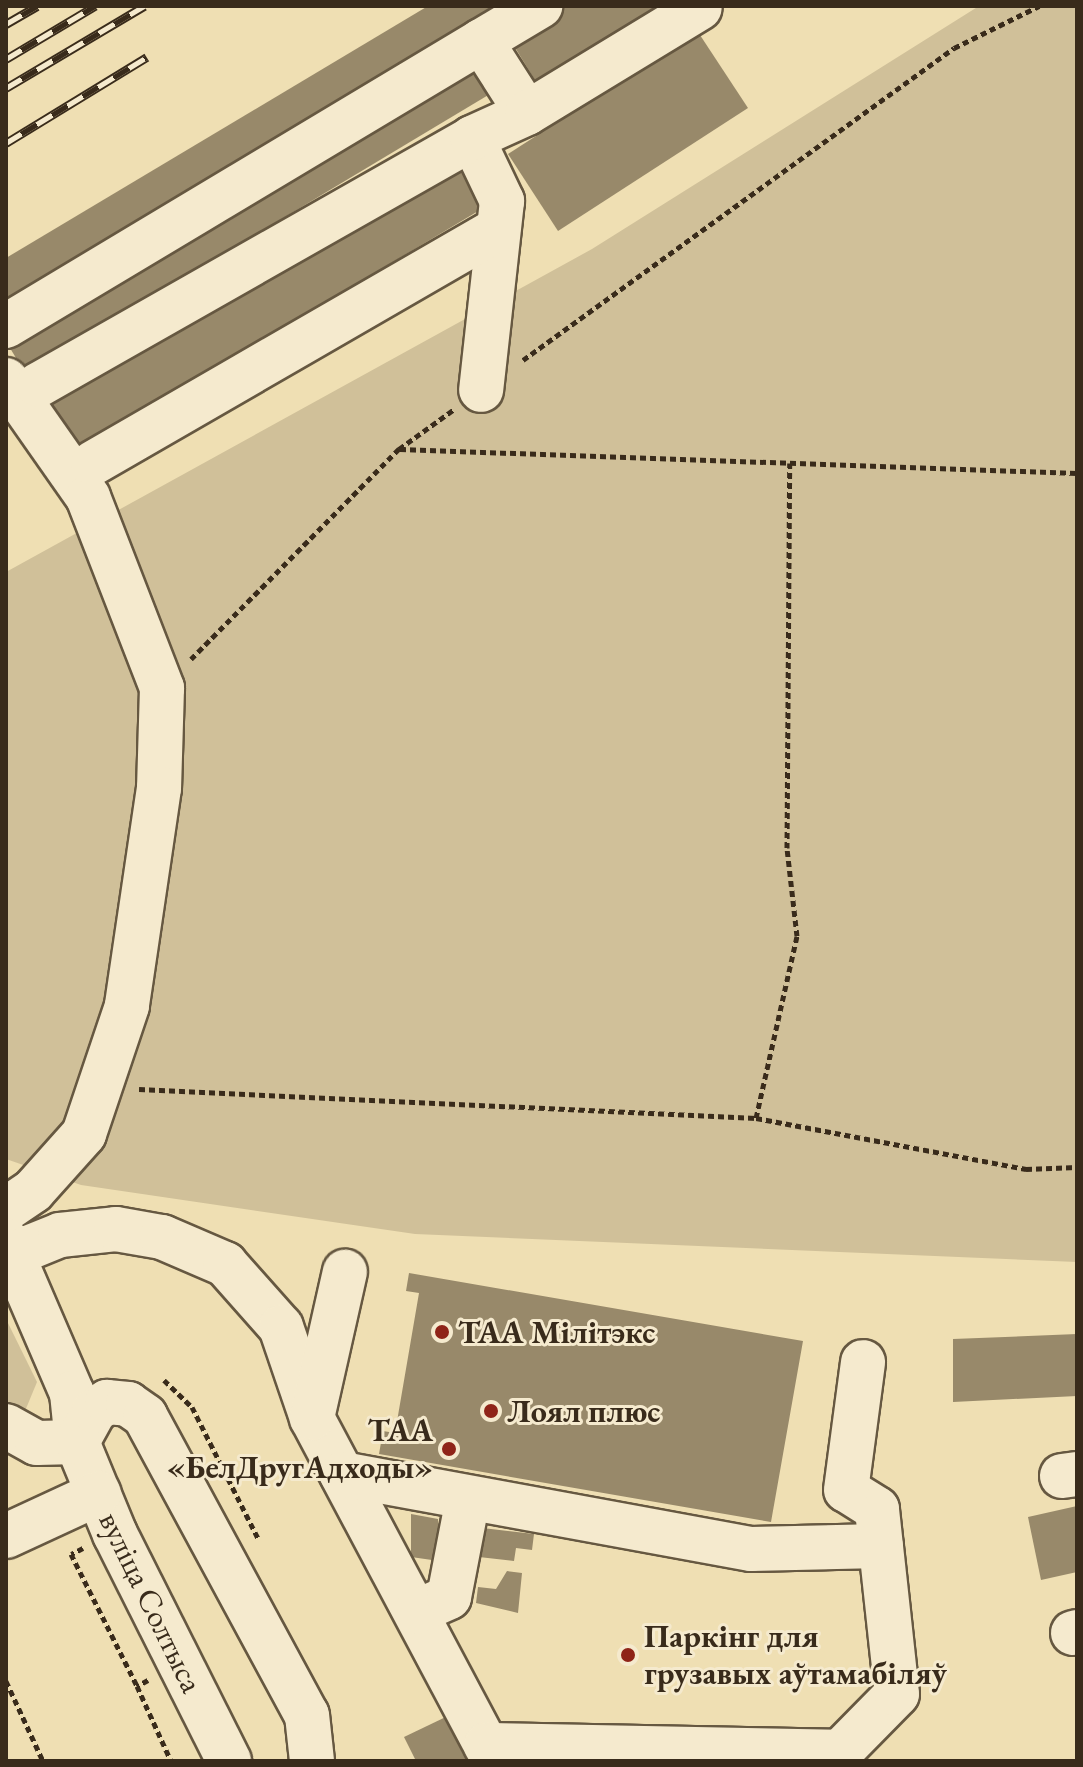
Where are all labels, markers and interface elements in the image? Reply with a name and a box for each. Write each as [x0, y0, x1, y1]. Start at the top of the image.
place label: ТАА Мілітэкс [458, 1313, 655, 1351]
marker: ТАА Мілітэкс [433, 1323, 451, 1341]
place label: Лоял плюс [507, 1392, 661, 1430]
marker: Лоял плюс [482, 1402, 500, 1420]
place label: ТАА «БелДругАдходы» [167, 1412, 433, 1487]
marker: ТАА «БелДругАдходы» [440, 1440, 458, 1458]
street label: вуліца Солтыса [91, 1505, 211, 1699]
place label: Паркінг для грузавых аўтамабіляў [644, 1618, 947, 1693]
marker: Паркінг для грузавых аўтамабіляў [619, 1646, 637, 1664]

